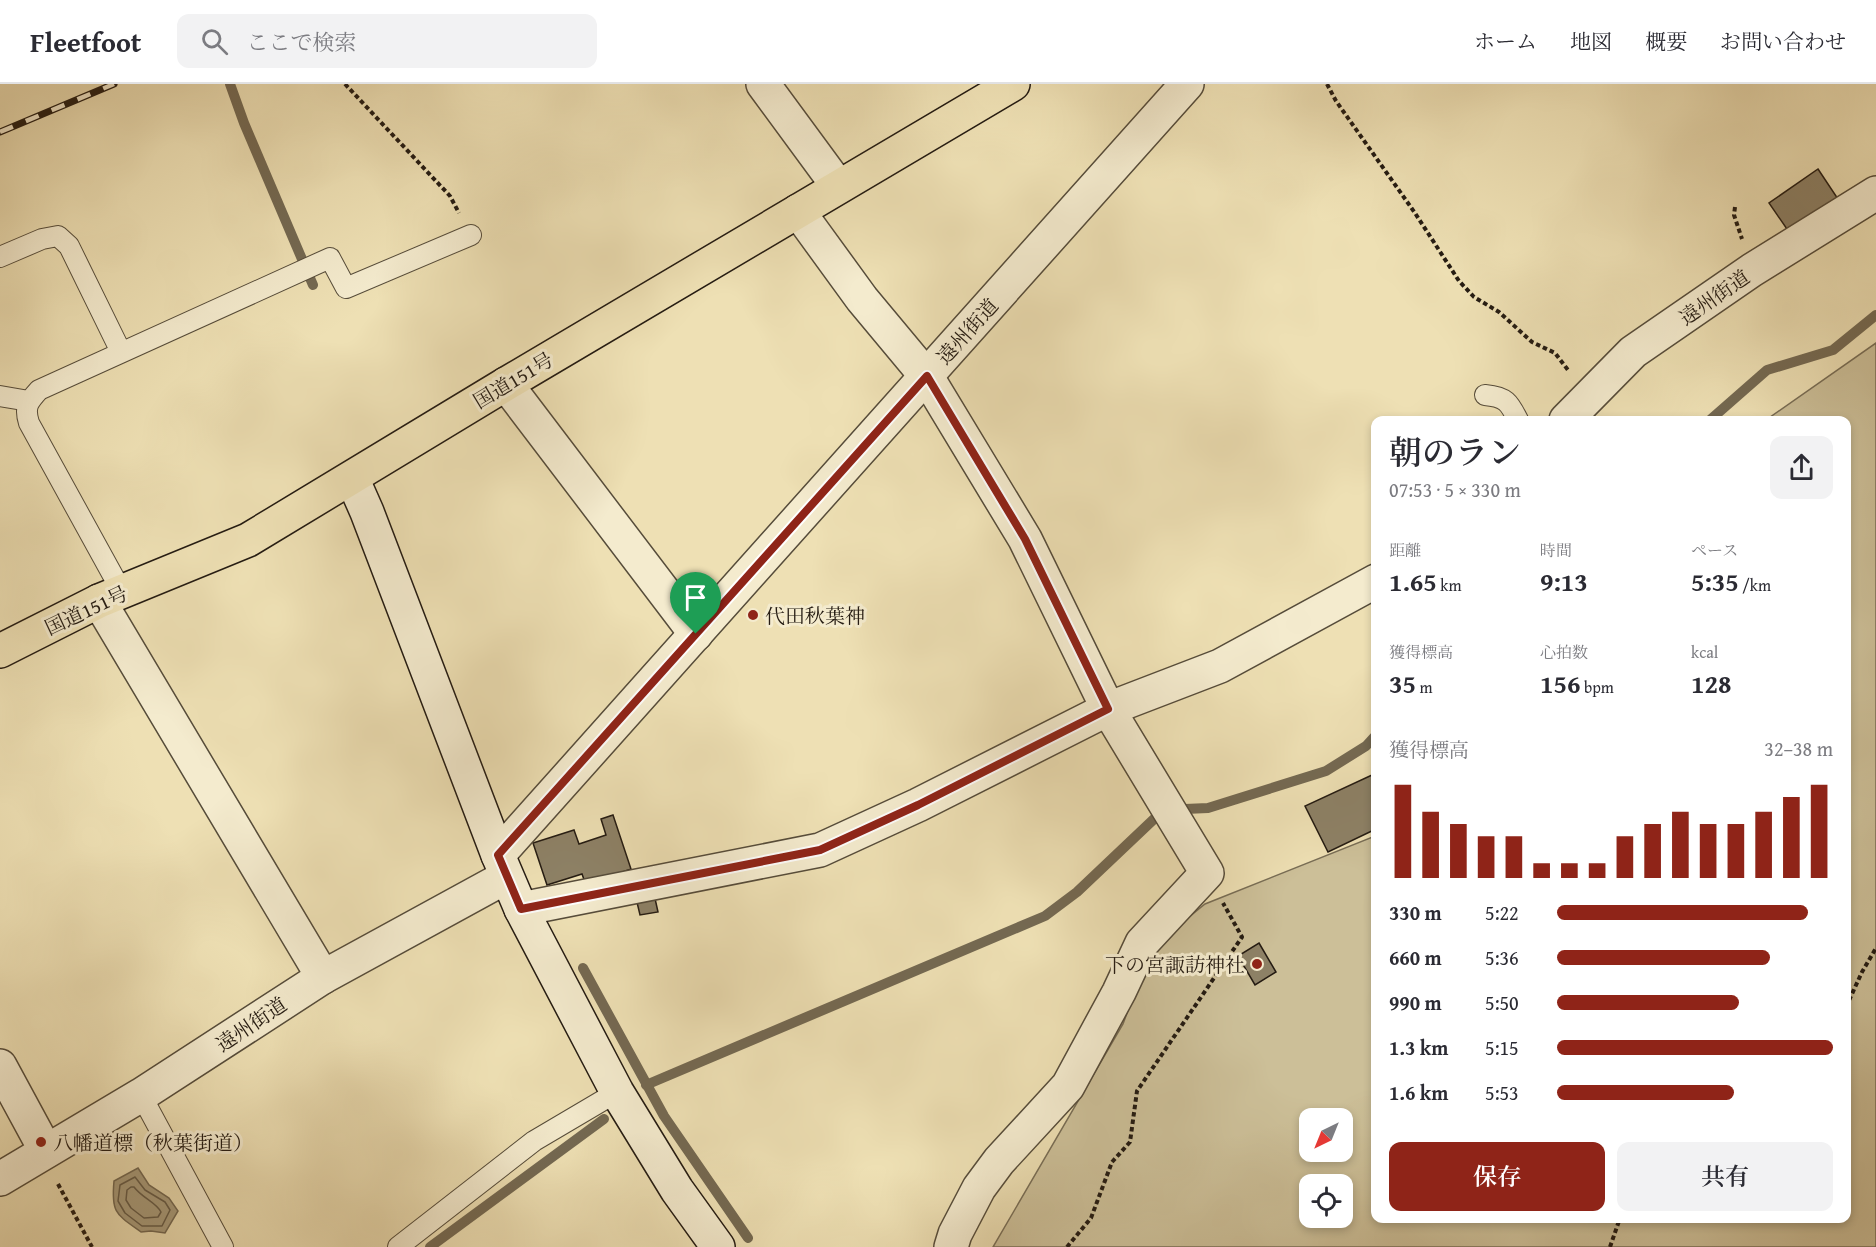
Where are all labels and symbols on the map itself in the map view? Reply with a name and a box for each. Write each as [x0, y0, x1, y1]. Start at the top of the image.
street label: 遠州街道 [1673, 262, 1755, 332]
street label: 遠州街道 [929, 292, 1005, 370]
street label: 国道151号 [467, 345, 559, 415]
pin [670, 572, 721, 634]
street label: 国道151号 [40, 578, 132, 642]
place label: 代田秋葉神 [765, 601, 865, 630]
marker: 代田秋葉神 [746, 608, 760, 622]
place label: 下の宮諏訪神社 [1105, 950, 1245, 979]
marker: 下の宮諏訪神社 [1250, 957, 1264, 971]
street label: 遠州街道 [210, 990, 292, 1058]
north arrow [1299, 1108, 1353, 1162]
place label: 八幡道標（秋葉街道） [53, 1128, 253, 1157]
marker: 八幡道標（秋葉街道） [34, 1135, 48, 1149]

